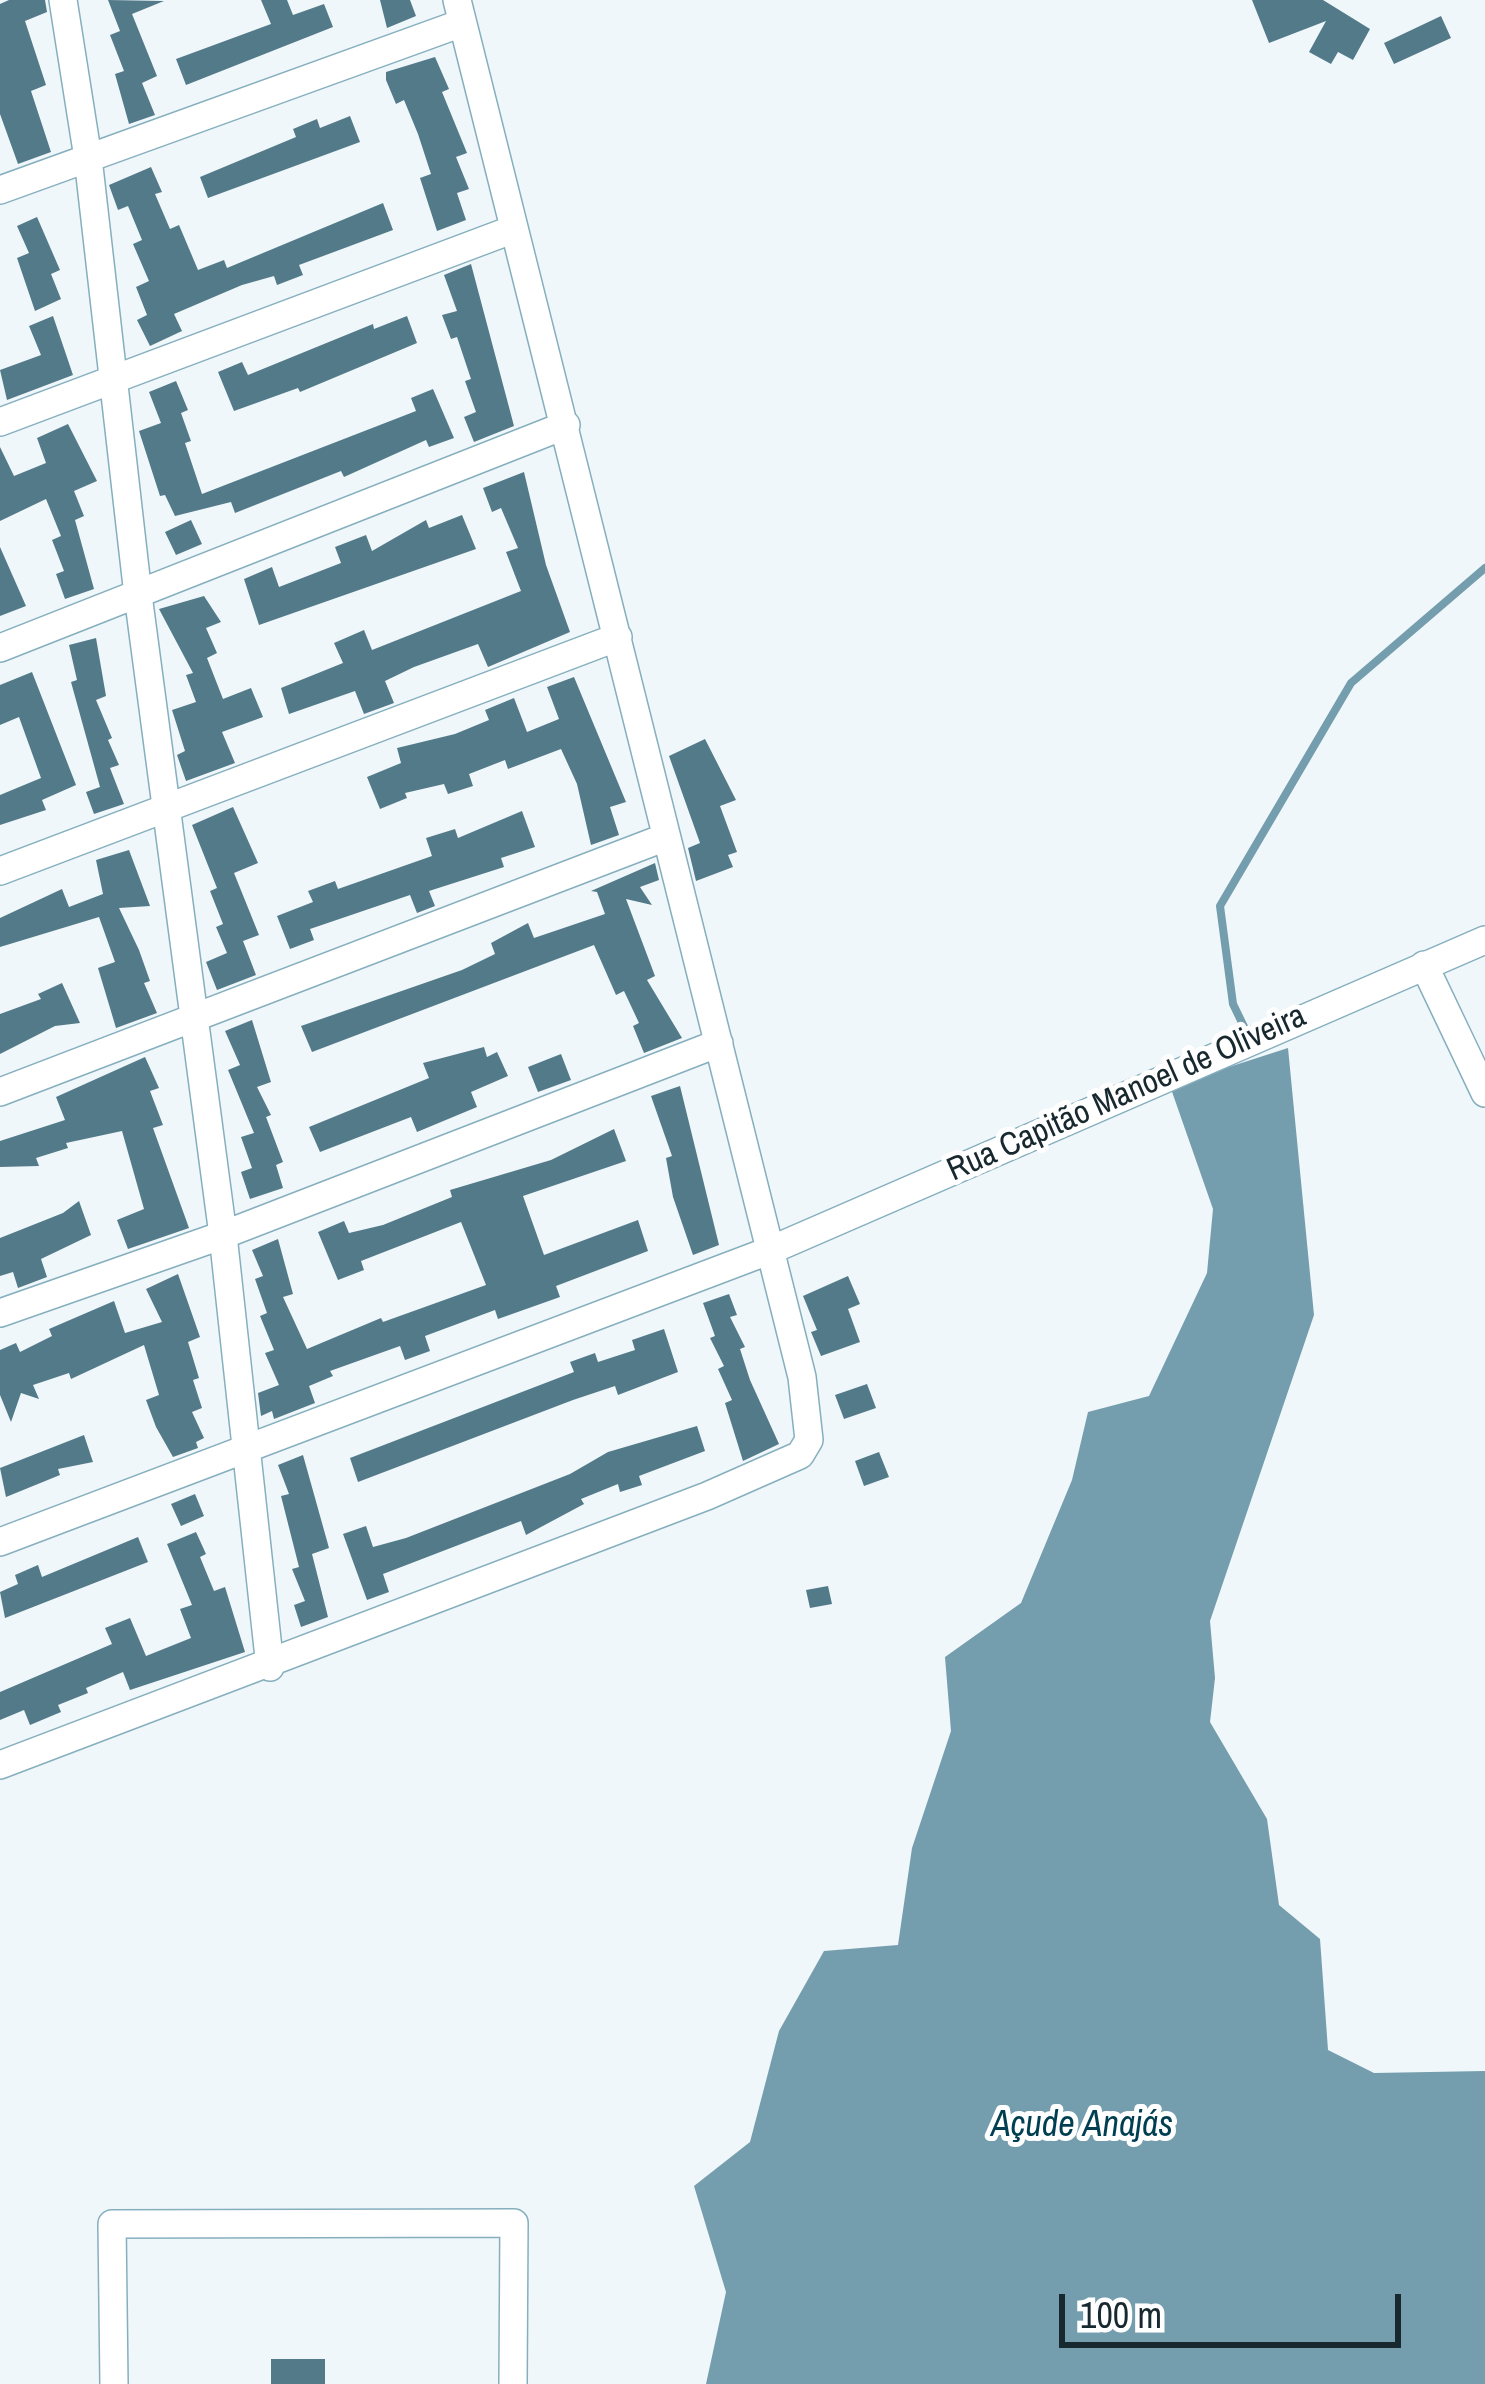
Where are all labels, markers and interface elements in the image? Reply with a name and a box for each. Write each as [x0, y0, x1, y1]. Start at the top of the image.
street label: Rua Capitão Manoel de Oliveira [942, 997, 1312, 1191]
water label: Açude Anajás [991, 2104, 1173, 2148]
scale bar [1065, 2270, 1407, 2344]
text: 100 m [1080, 2291, 1162, 2339]

